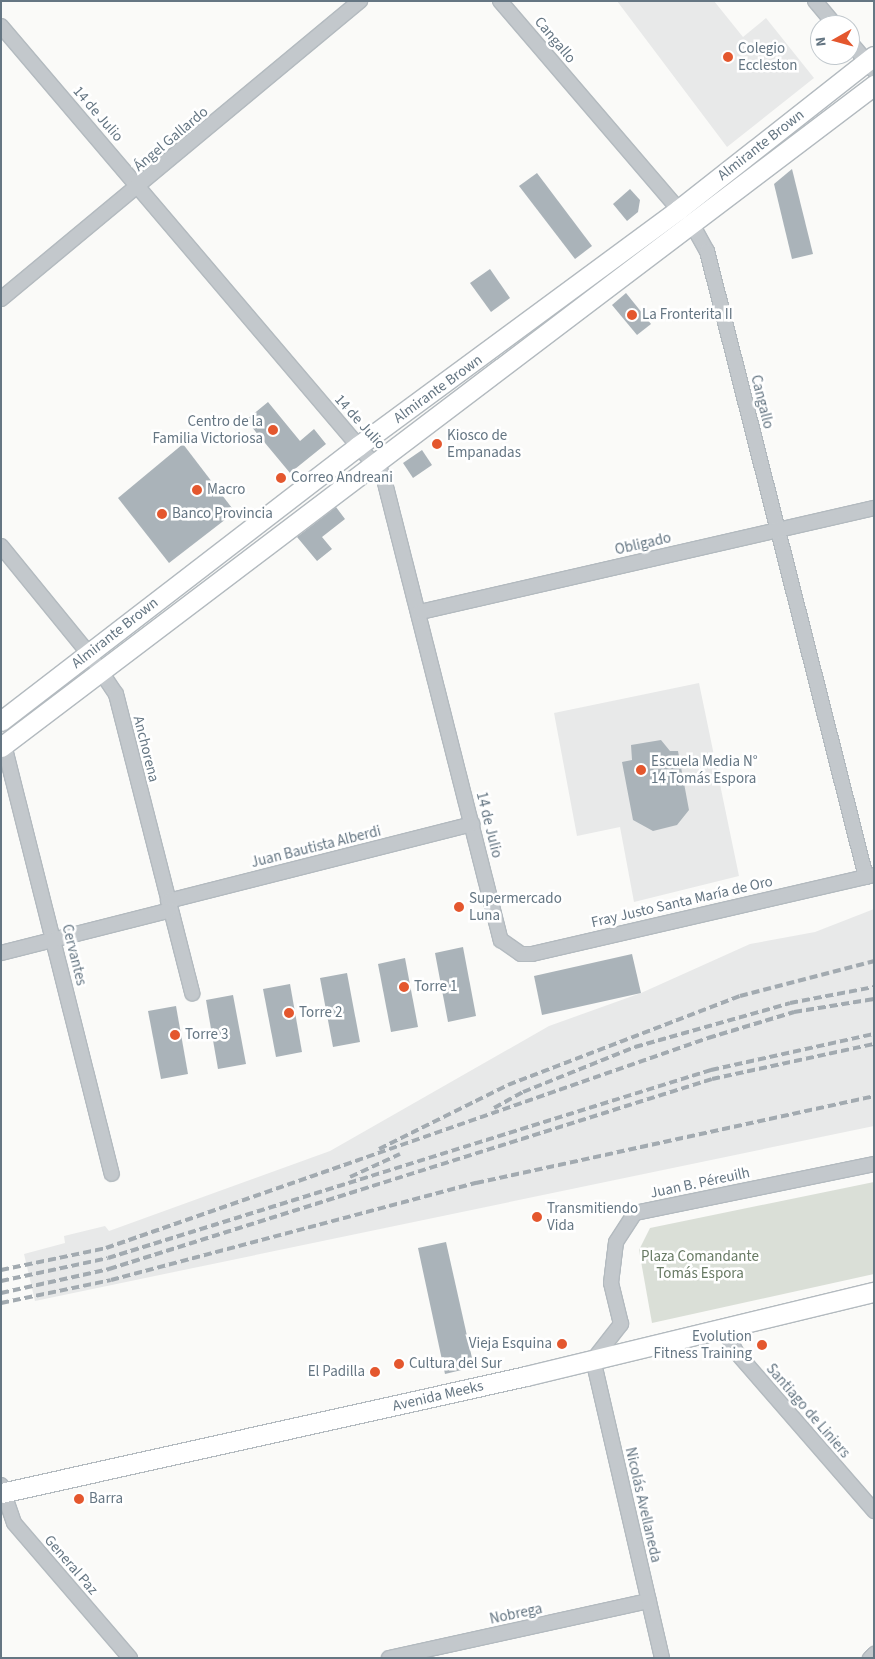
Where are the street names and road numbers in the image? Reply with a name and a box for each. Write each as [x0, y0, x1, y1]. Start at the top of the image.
street label: Cangallo [530, 13, 580, 67]
street label: 14 de Julio [69, 83, 127, 145]
street label: Ángel Gallardo [130, 103, 212, 175]
street label: Almirante Brown [714, 106, 808, 184]
street label: Almirante Brown [390, 351, 486, 427]
street label: Cangallo [747, 373, 777, 431]
street label: 14 de Julio [331, 391, 389, 453]
street label: Obligado [613, 529, 673, 559]
street label: Almirante Brown [68, 594, 162, 672]
street label: Anchorena [129, 714, 163, 784]
street label: 14 de Julio [472, 790, 506, 860]
street label: Juan Bautista Alberdi [249, 822, 383, 872]
street label: Fray Justo Santa María de Oro [589, 872, 775, 932]
street label: Cervantes [58, 922, 90, 988]
street label: Juan B. Péreuilh [648, 1164, 752, 1202]
street label: Santiago de Liniers [762, 1360, 854, 1462]
street label: Avenida Meeks [391, 1377, 485, 1415]
street label: Nicolás Avellaneda [621, 1446, 665, 1564]
street label: General Paz [40, 1531, 102, 1599]
street label: Nobrega [488, 1600, 544, 1628]

